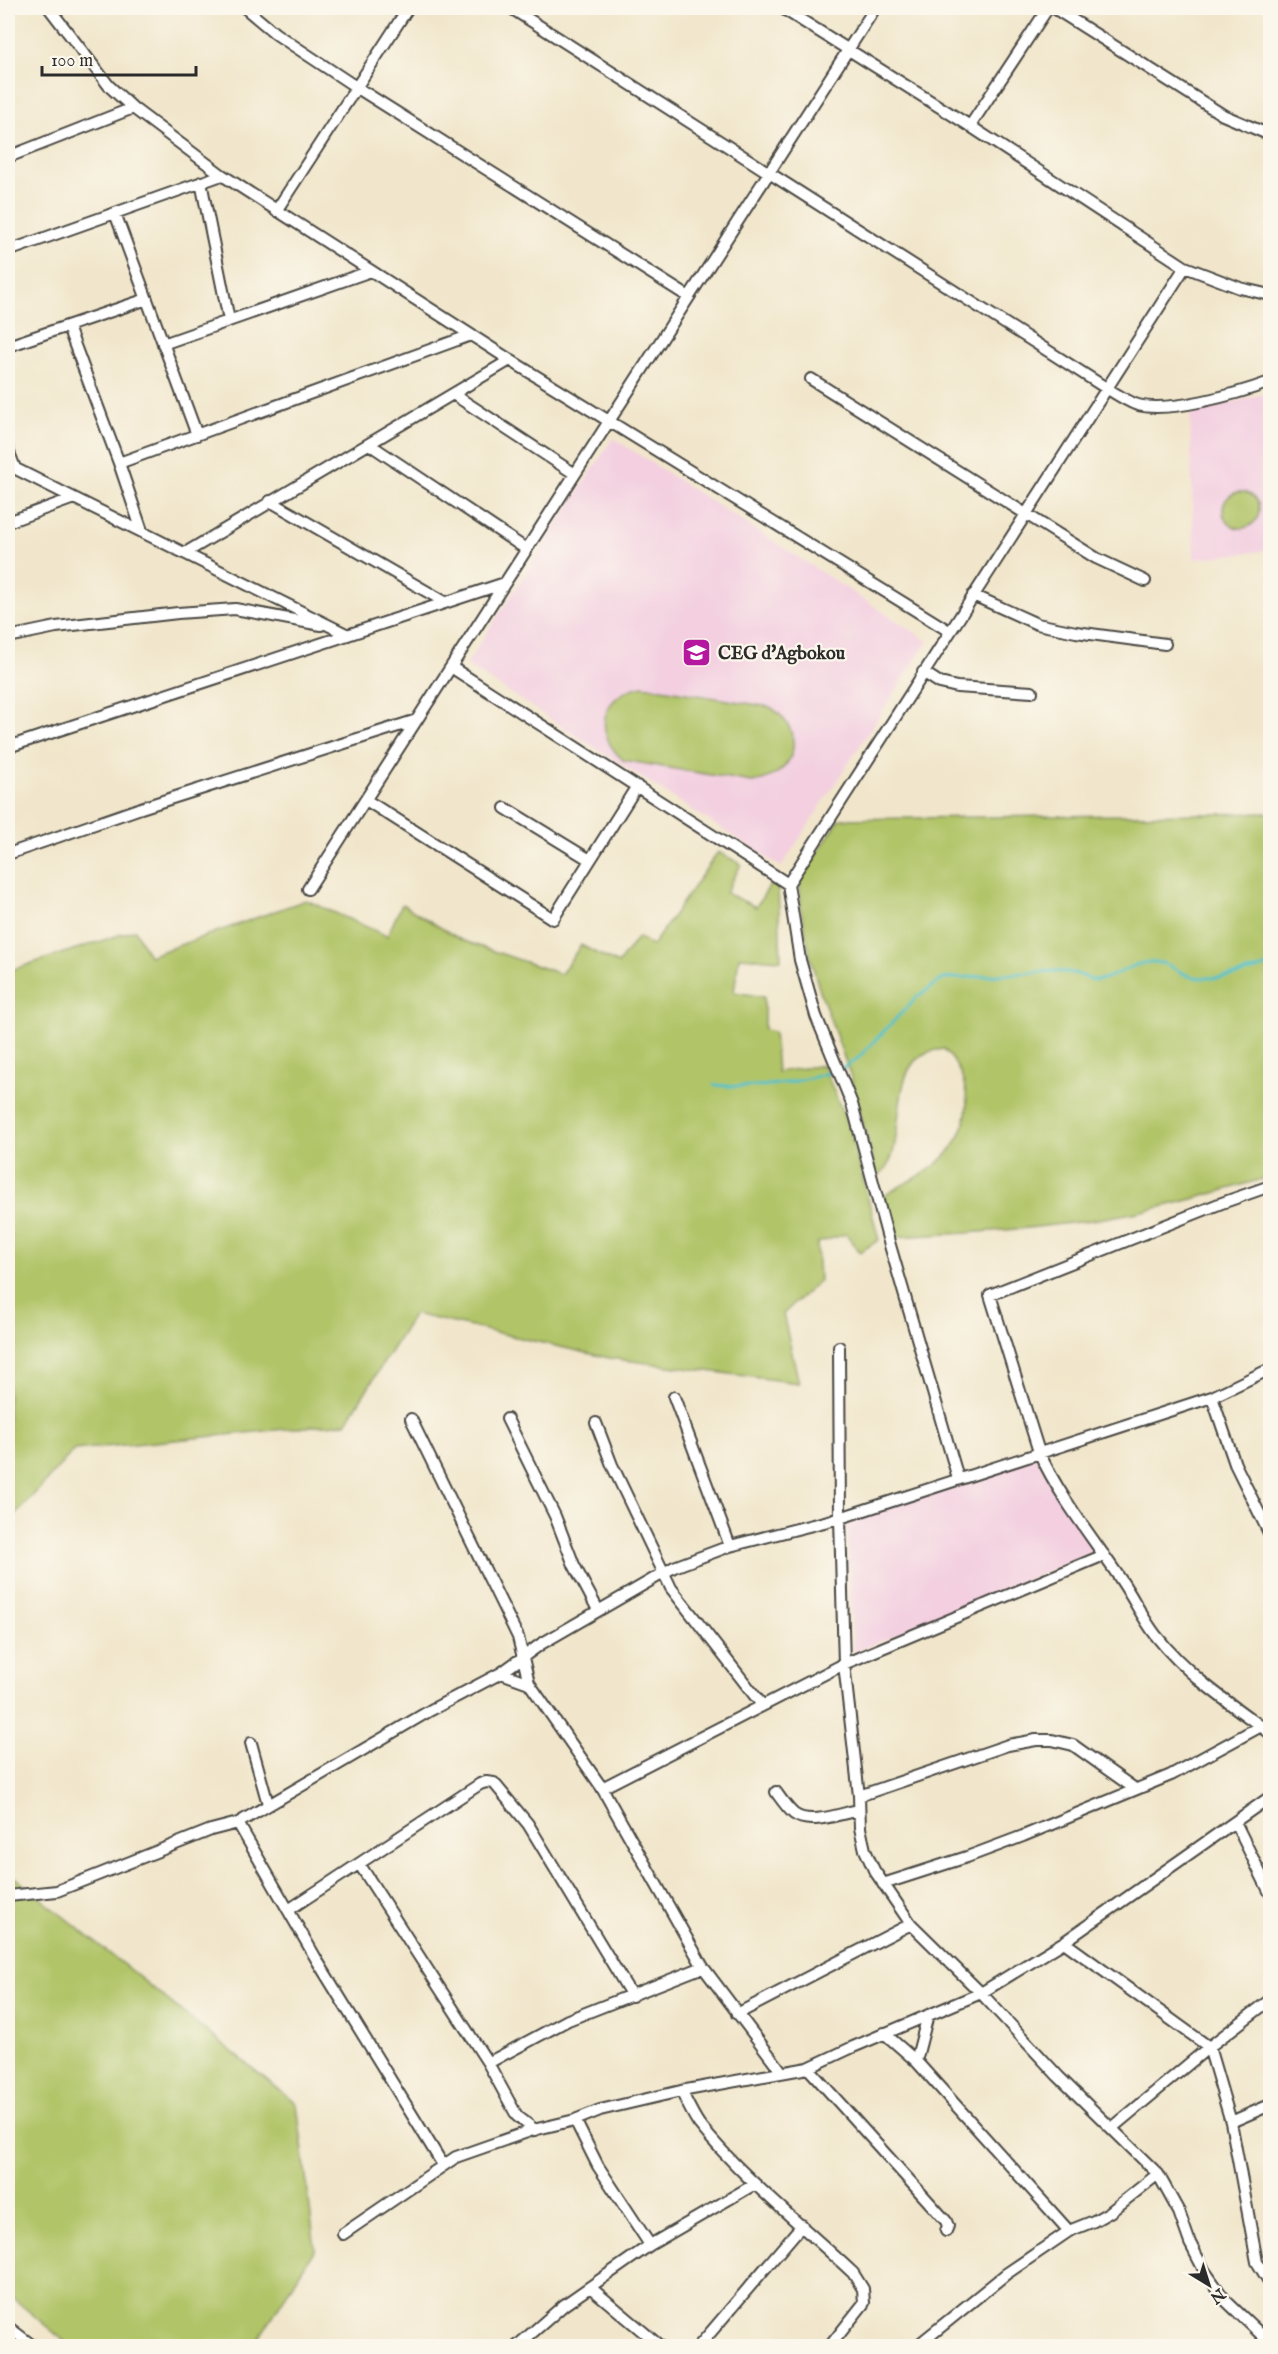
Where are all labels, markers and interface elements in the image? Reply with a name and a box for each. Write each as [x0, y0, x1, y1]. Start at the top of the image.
scale bar [42, 39, 196, 77]
text: 100 m [51, 50, 93, 73]
school or university icon: CEG d'Agbokou [681, 637, 713, 669]
place label: CEG d'Agbokou [718, 643, 846, 666]
north arrow [1179, 2255, 1239, 2315]
text: N [1205, 2282, 1229, 2307]

